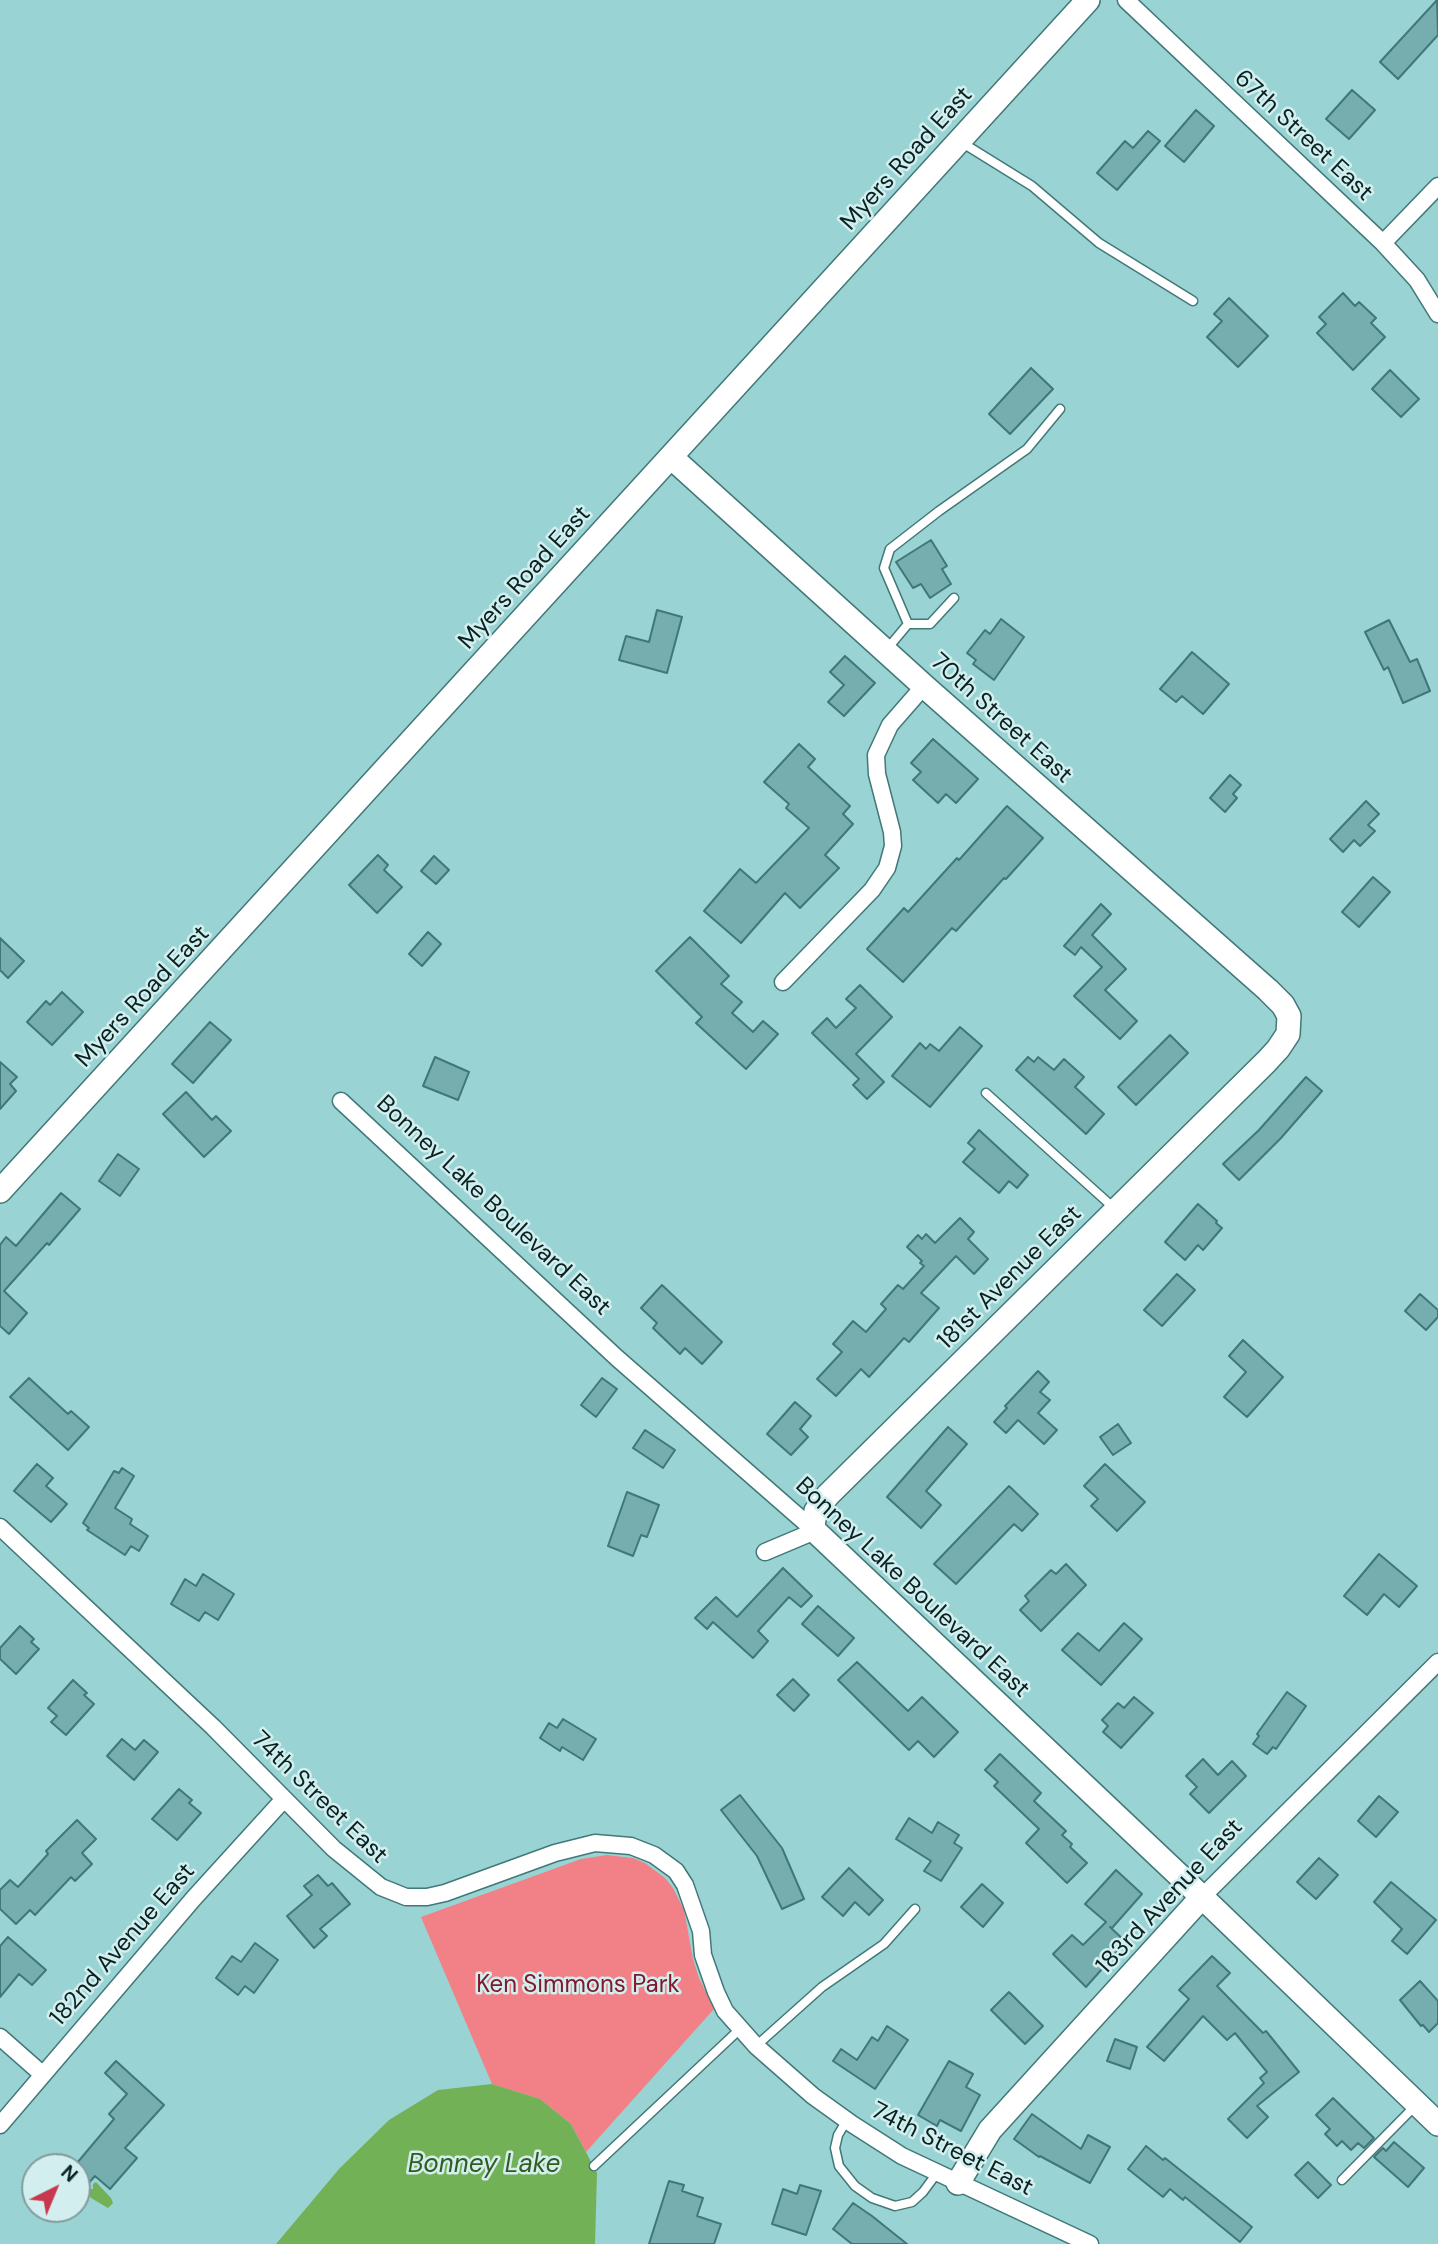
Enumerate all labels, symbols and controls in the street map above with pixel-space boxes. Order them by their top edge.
street label: 67th Street East [1228,64,1378,208]
street label: Myers Road East [835,81,979,237]
street label: Myers Road East [453,500,597,656]
street label: 70th Street East [924,648,1078,790]
street label: Myers Road East [70,920,216,1074]
street label: Bonney Lake Boulevard East [370,1090,616,1322]
street label: 181st Avenue East [932,1200,1088,1356]
street label: Bonney Lake Boulevard East [789,1472,1035,1704]
street label: 74th Street East [245,1726,393,1870]
street label: 183rd Avenue East [1091,1813,1249,1981]
street label: 182nd Avenue East [44,1858,202,2032]
park label: Ken Simmons Park [476,1972,680,2000]
street label: 74th Street East [866,2097,1038,2203]
water label: Bonney Lake [408,2149,560,2181]
north arrow [21,2153,91,2223]
text: N [56,2160,83,2188]

